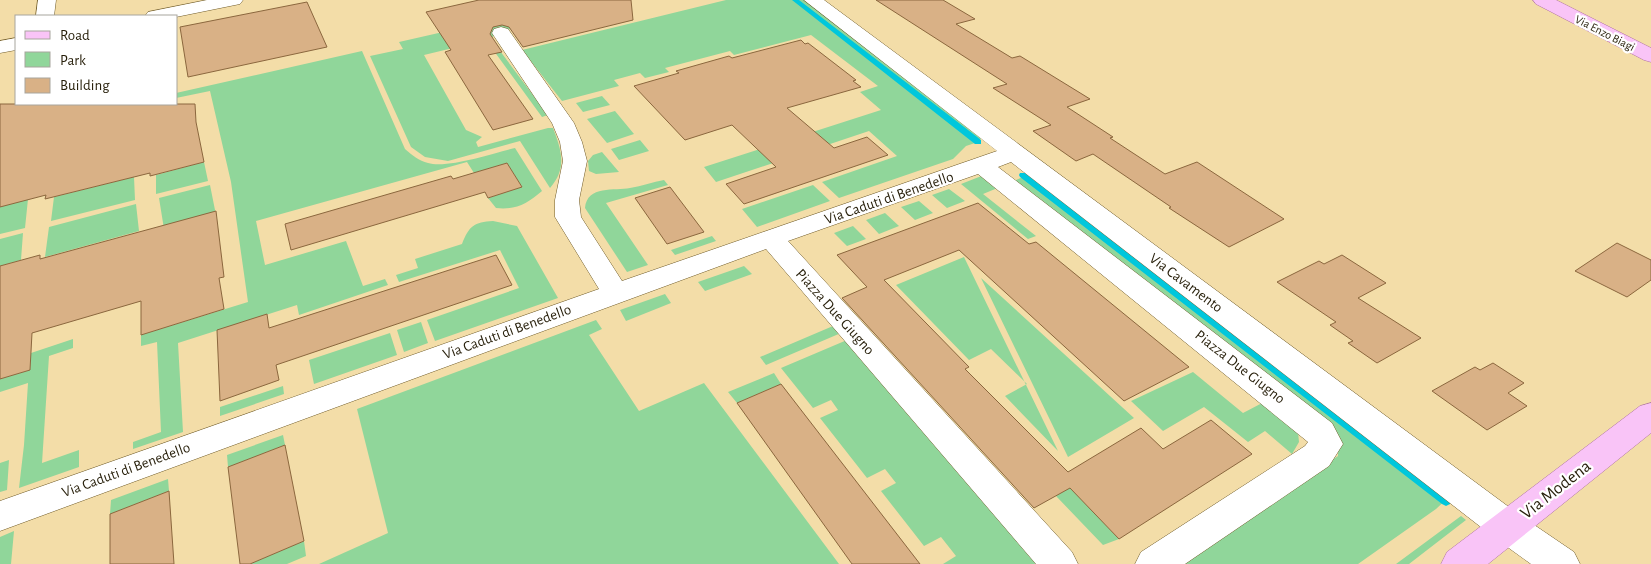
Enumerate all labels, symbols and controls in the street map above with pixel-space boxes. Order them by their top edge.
street label: Via Enzo Biagi [1573,13,1637,53]
legend [15,15,178,105]
text: Road [60,28,90,43]
text: Park [60,53,86,68]
text: Building [60,78,110,93]
street label: Via Caduti di Benedello [823,169,955,227]
street label: Via Cavamento [1147,251,1225,315]
street label: Piazza Due Giugno [793,266,877,358]
street label: Via Caduti di Benedello [441,302,573,362]
street label: Piazza Due Giugno [1192,327,1288,407]
street label: Via Caduti di Benedello [60,440,192,500]
street label: Via Modena [1517,457,1595,523]

